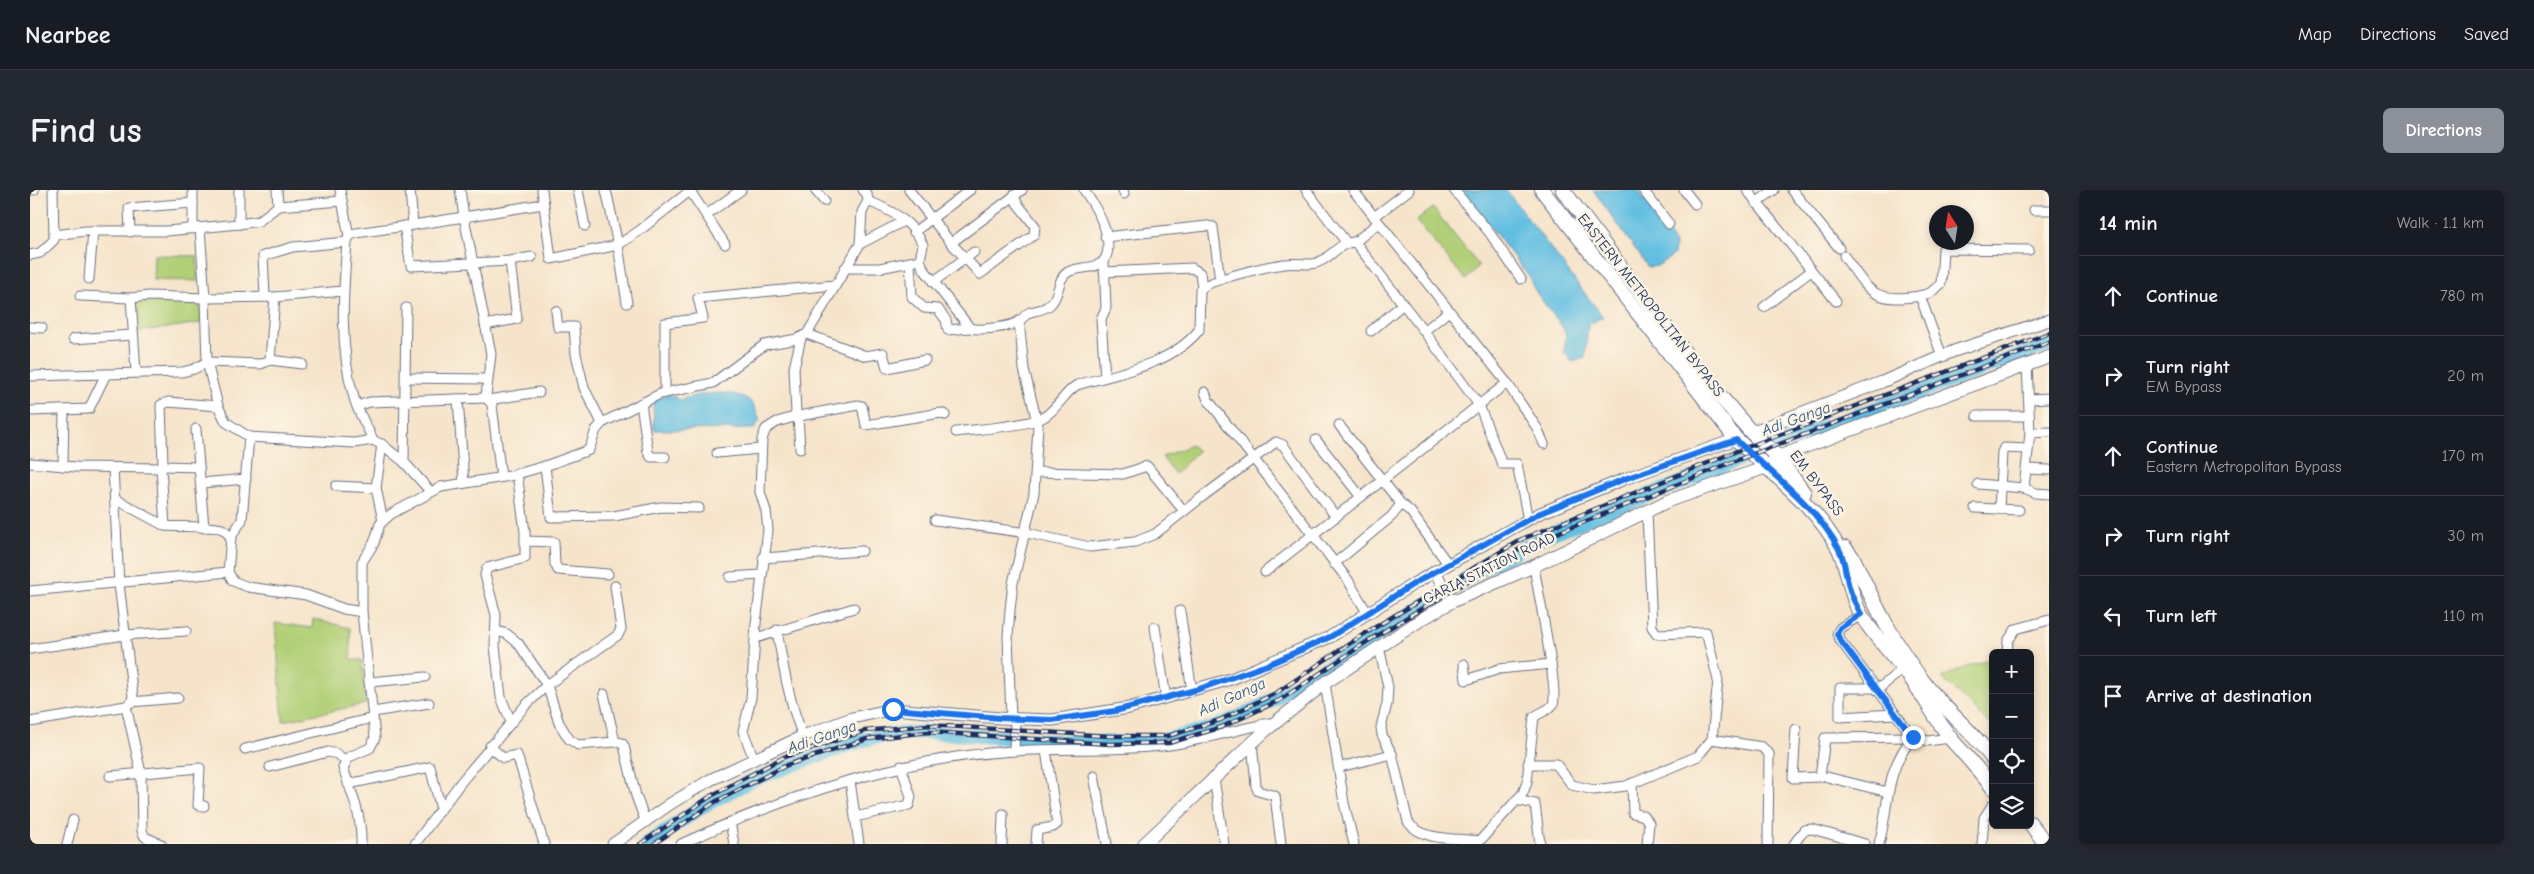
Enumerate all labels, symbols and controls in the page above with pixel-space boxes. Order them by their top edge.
text: Nearbee [25,21,110,49]
text: Map [2298,24,2332,45]
text: Directions [2360,24,2436,45]
text: Saved [2464,24,2509,45]
button: Directions [2383,108,2504,153]
text: Find us [30,110,142,151]
north arrow [1929,205,1974,250]
street label: EASTERN METROPOLITAN BYPASS [1574,210,1728,400]
text: 14 min [2099,211,2158,235]
text: Walk · 1.1 km [2397,214,2484,232]
icon: ahead [2099,282,2127,310]
text: Continue [2146,285,2218,307]
text: 780 m [2440,287,2484,305]
text: Turn right [2146,356,2230,378]
icon: right [2099,362,2127,390]
text: 20 m [2447,367,2484,385]
text: EM Bypass [2146,378,2222,396]
water label: Adi Ganga [1758,398,1833,440]
text: Continue [2146,436,2218,458]
icon: ahead [2099,442,2127,470]
street label: EM BYPASS [1786,446,1848,520]
text: 170 m [2442,447,2484,465]
text: Eastern Metropolitan Bypass [2146,458,2342,476]
icon: right [2099,522,2127,550]
text: Turn right [2146,525,2230,547]
text: 30 m [2448,527,2484,545]
street label: GARIA STATION ROAD [1420,528,1558,608]
icon: left [2099,602,2127,630]
text: Turn left [2146,605,2217,627]
text: 110 m [2443,607,2484,625]
map controls [1989,649,2034,829]
button: + [1989,649,2034,694]
water label: Adi Ganga [1195,674,1269,720]
icon: arrive [2099,682,2127,710]
text: Arrive at destination [2146,685,2312,707]
button: − [1989,694,2034,739]
route start [882,698,905,721]
water label: Adi Ganga [784,717,859,758]
route end [1902,726,1925,749]
button: locate [1989,739,2034,784]
button: layers [1989,784,2034,829]

